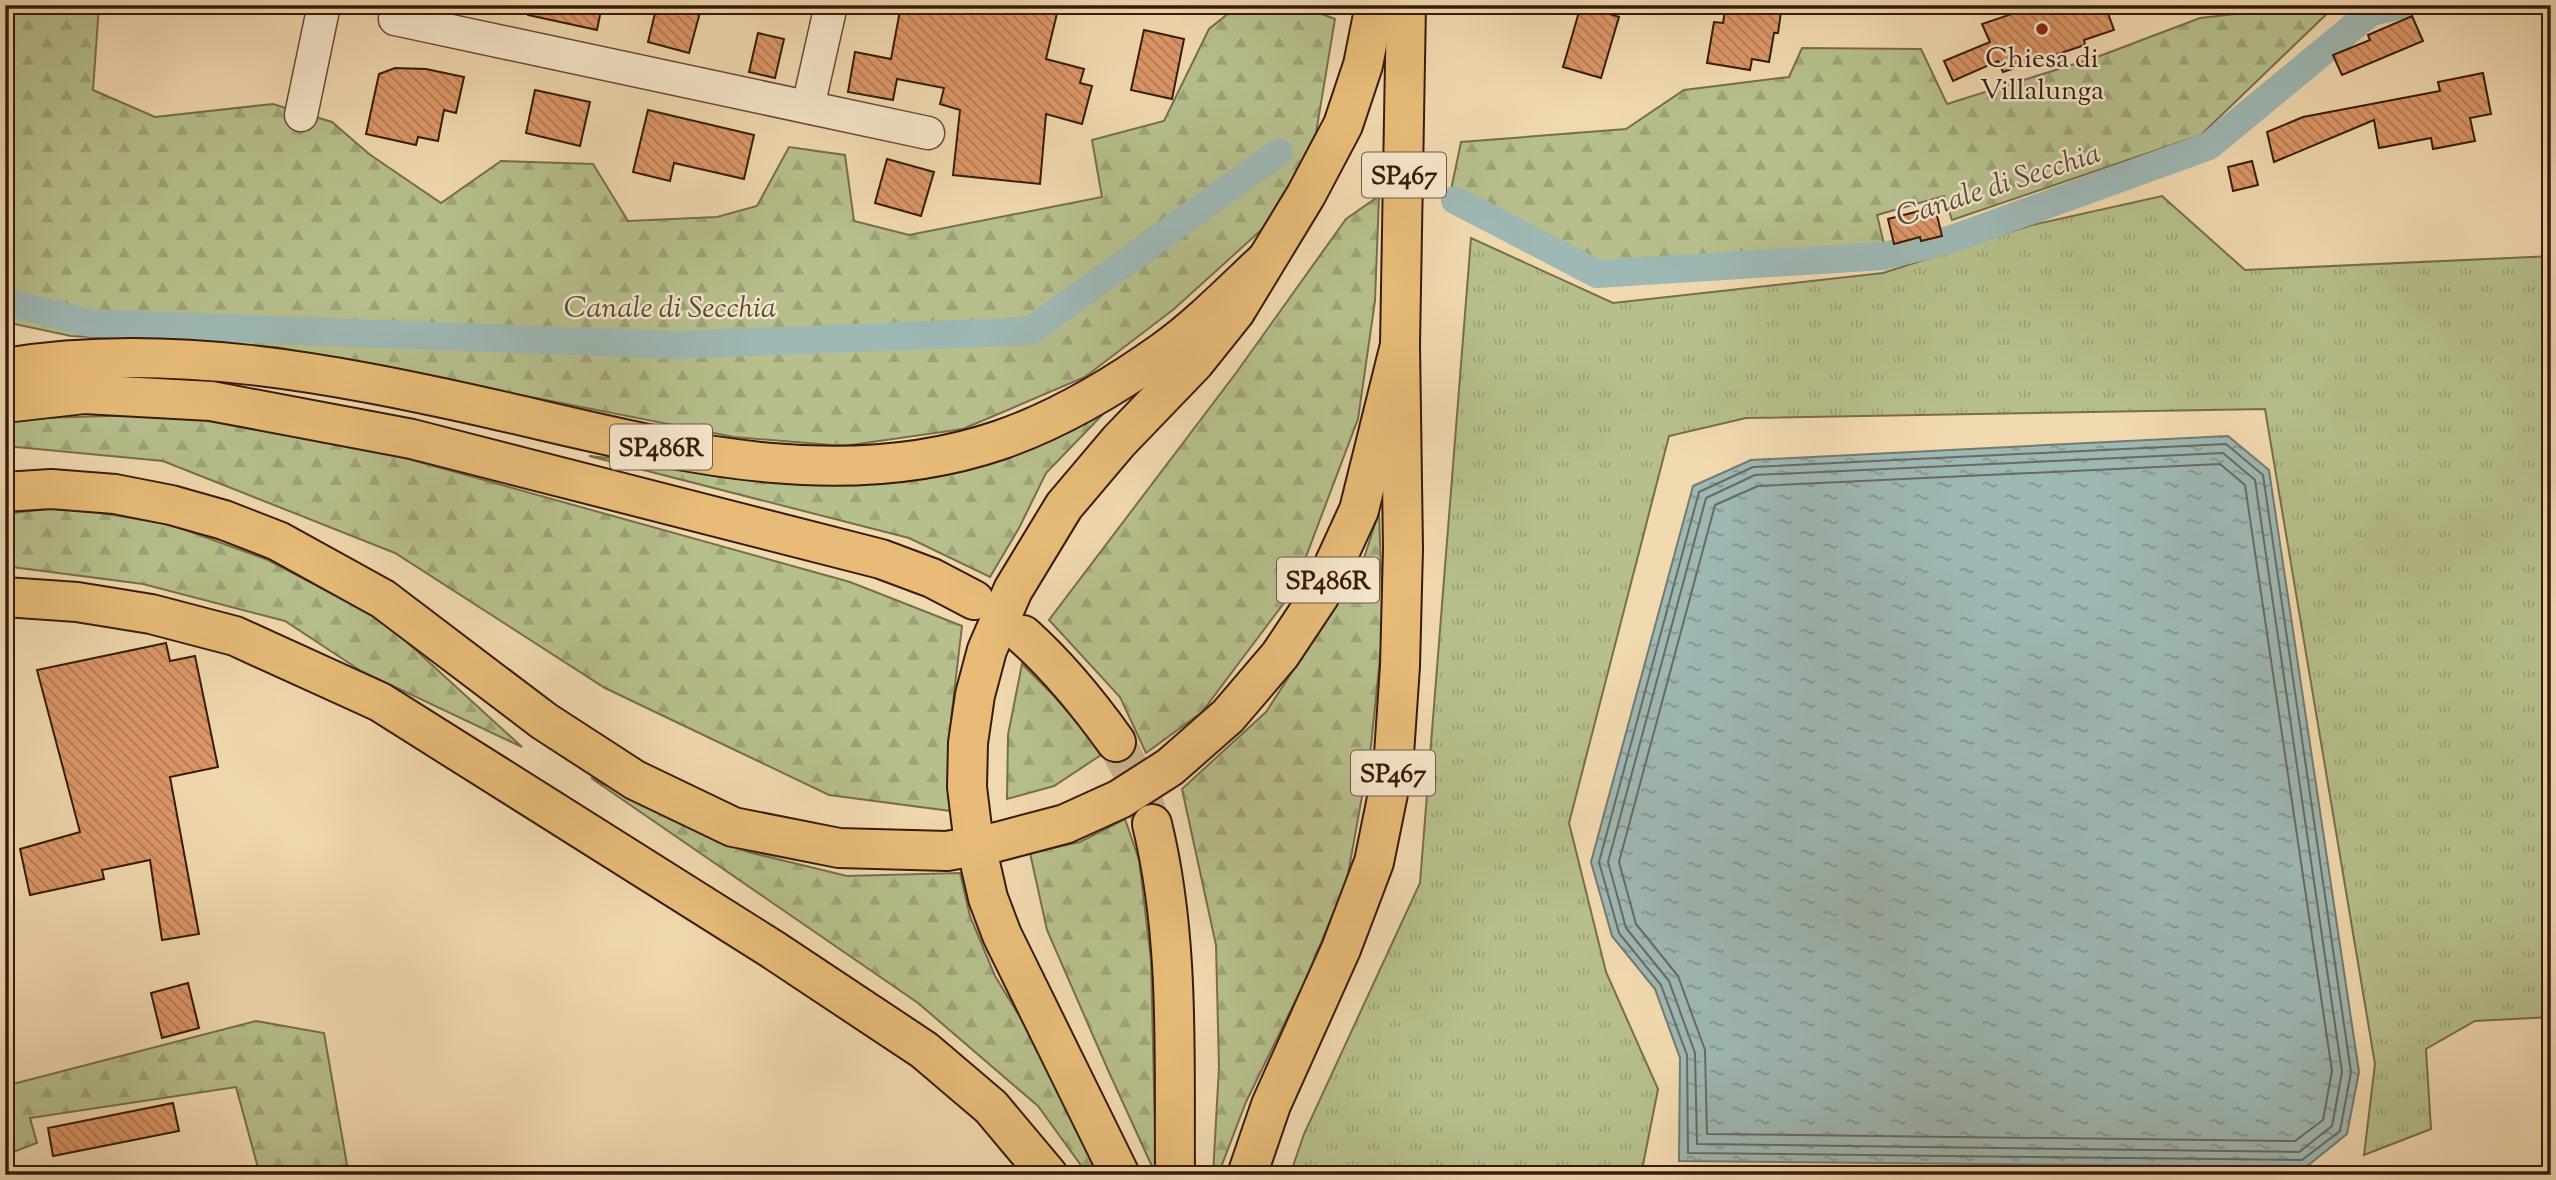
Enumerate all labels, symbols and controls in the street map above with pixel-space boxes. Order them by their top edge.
marker: Chiesa di Villalunga [2034,21,2050,37]
place label: Chiesa di Villalunga [1980,40,2104,112]
water label: Canale di Secchia [1891,133,2106,240]
road number: SP467 [1362,152,1446,198]
water label: Canale di Secchia [564,288,776,331]
road number: SP486R [610,424,712,470]
road number: SP486R [1277,558,1379,602]
road number: SP467 [1351,750,1435,796]

